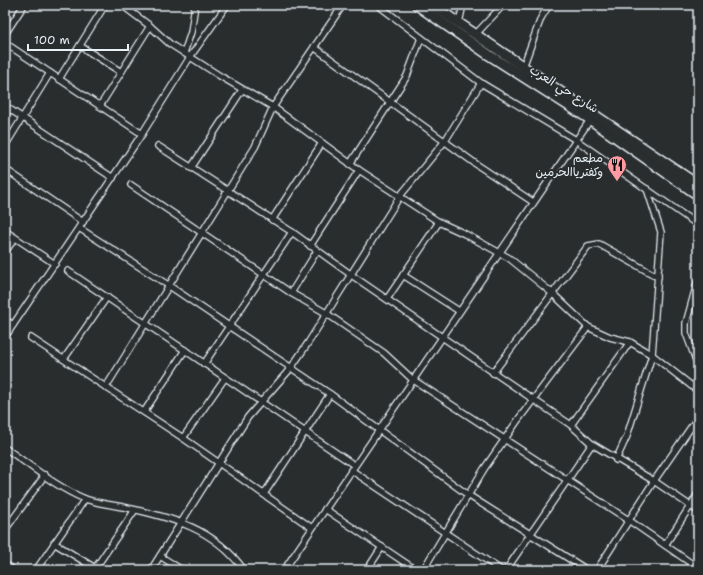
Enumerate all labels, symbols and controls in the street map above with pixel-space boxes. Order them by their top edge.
scale bar [28,26,128,52]
text: 100 m [34,32,70,48]
street label: شارع حي العرب [525,61,601,119]
place label: مطعم وكفترياالحرمين [536,150,603,180]
restaurant icon: مطعم وكفترياالحرمين [606,154,628,182]

